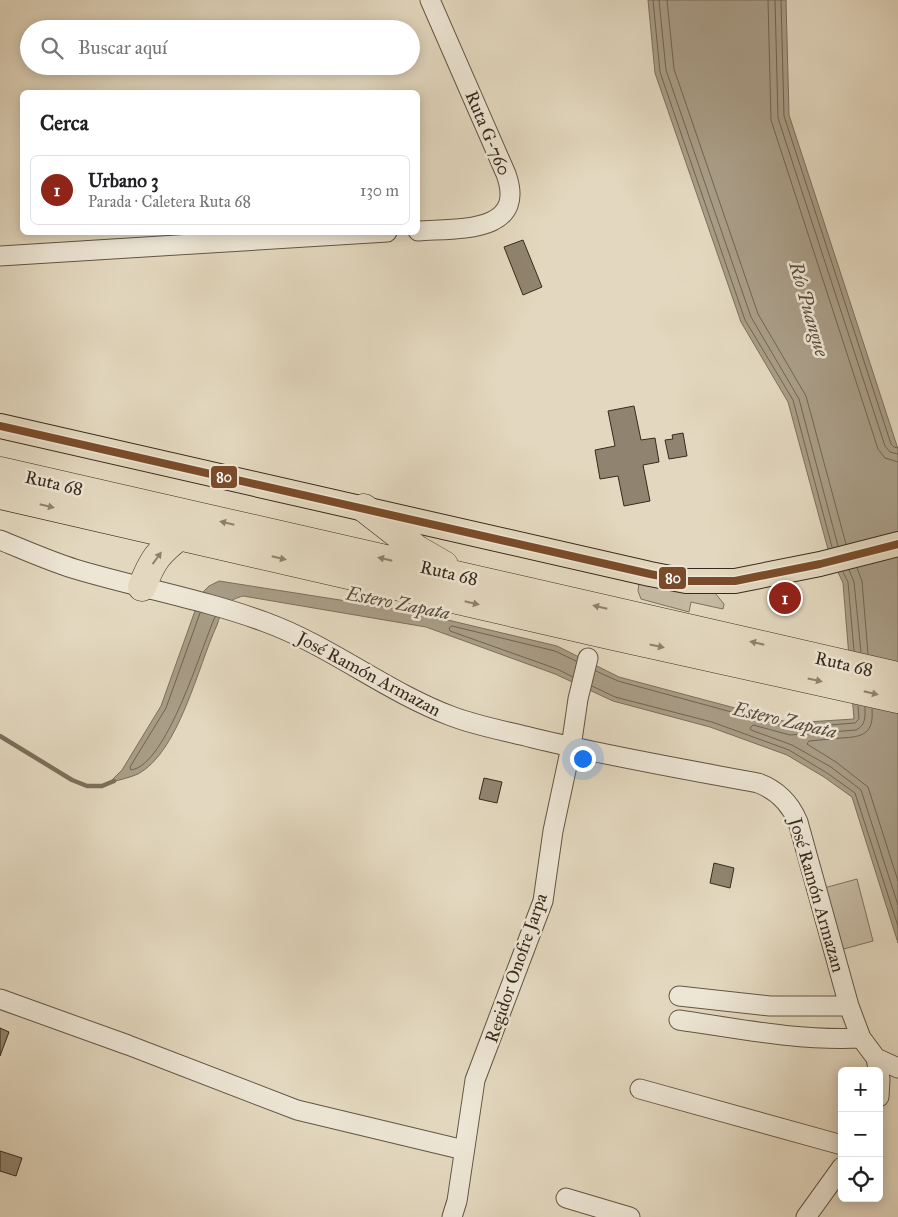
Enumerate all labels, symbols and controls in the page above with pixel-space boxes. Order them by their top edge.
search box [20,20,420,75]
icon: search [38,34,66,62]
text: Buscar aquí [78,36,167,59]
street label: Ruta G-760 [460,87,516,179]
text: Cerca [40,110,89,136]
text: Urbano 3 [88,169,159,192]
text: 1 [54,181,60,200]
text: 130 m [360,181,399,200]
text: Parada · Caletera Ruta 68 [88,192,251,211]
water label: Río Puangue [784,258,834,360]
line badge: 80 [210,465,238,489]
street label: Ruta 68 [23,466,85,500]
text: 80 [216,469,232,486]
one-way arrow [40,502,55,510]
one-way arrow [219,519,234,527]
one-way arrow [152,551,162,565]
one-way arrow [272,554,287,562]
one-way arrow [378,555,393,563]
street label: Ruta 68 [418,556,480,590]
line badge: 80 [658,566,687,590]
text: 80 [665,570,681,587]
pin: 1 [769,579,801,617]
water label: Estero Zapata [343,581,452,625]
one-way arrow [464,599,479,607]
one-way arrow [592,603,608,611]
street label: José Ramón Armazan [291,626,445,722]
one-way arrow [749,639,765,647]
one-way arrow [649,642,664,650]
street label: Ruta 68 [813,647,875,681]
one-way arrow [808,676,823,684]
one-way arrow [863,689,879,697]
water label: Estero Zapata [730,697,839,744]
your location [570,746,596,772]
street label: José Ramón Armazan [783,813,850,975]
street label: Regidor Onofre Jarpa [480,890,553,1046]
map controls [838,1067,883,1202]
button: + [838,1067,883,1112]
button: − [838,1112,883,1157]
button: locate [838,1157,883,1202]

